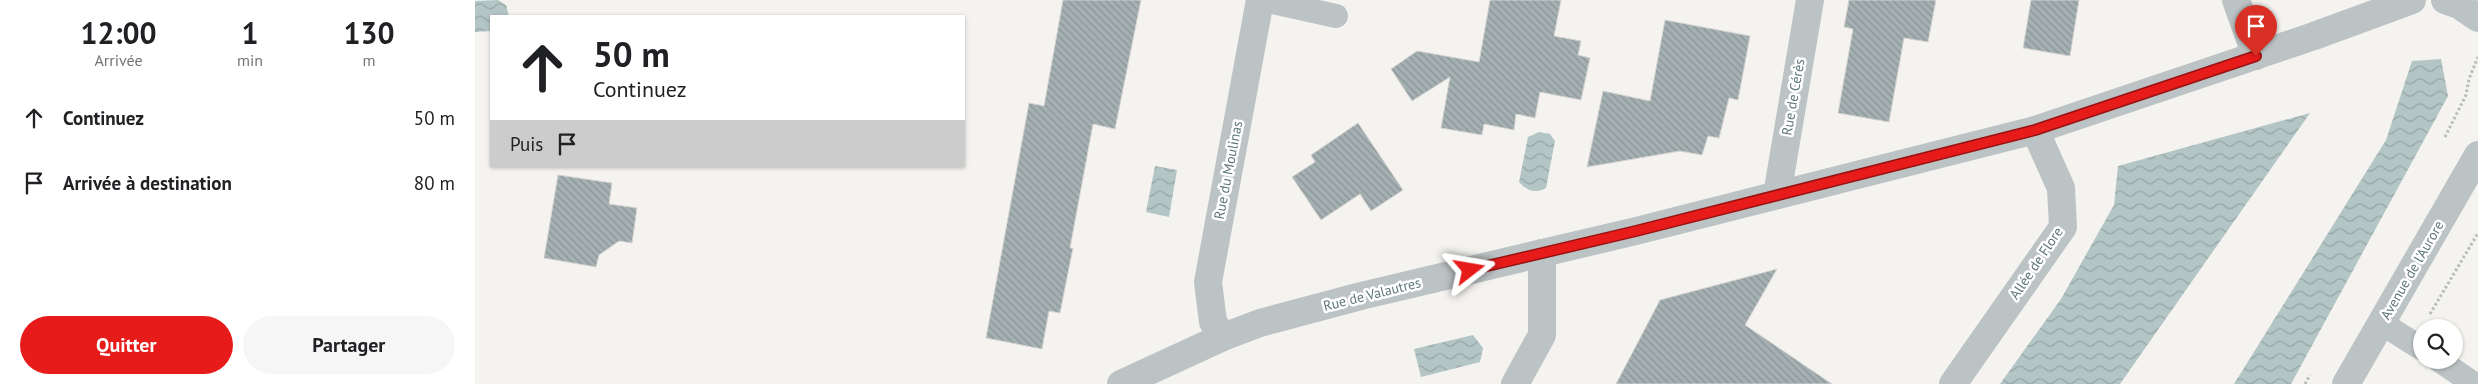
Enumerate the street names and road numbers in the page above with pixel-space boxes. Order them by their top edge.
street label: Rue de Cérès [1777,57,1809,137]
street label: Rue du Moulinas [1210,119,1246,221]
street label: Avenue de l'Aurore [2376,217,2448,323]
street label: Allée de Flore [2005,223,2067,303]
street label: Rue de Valautres [1321,273,1423,315]

